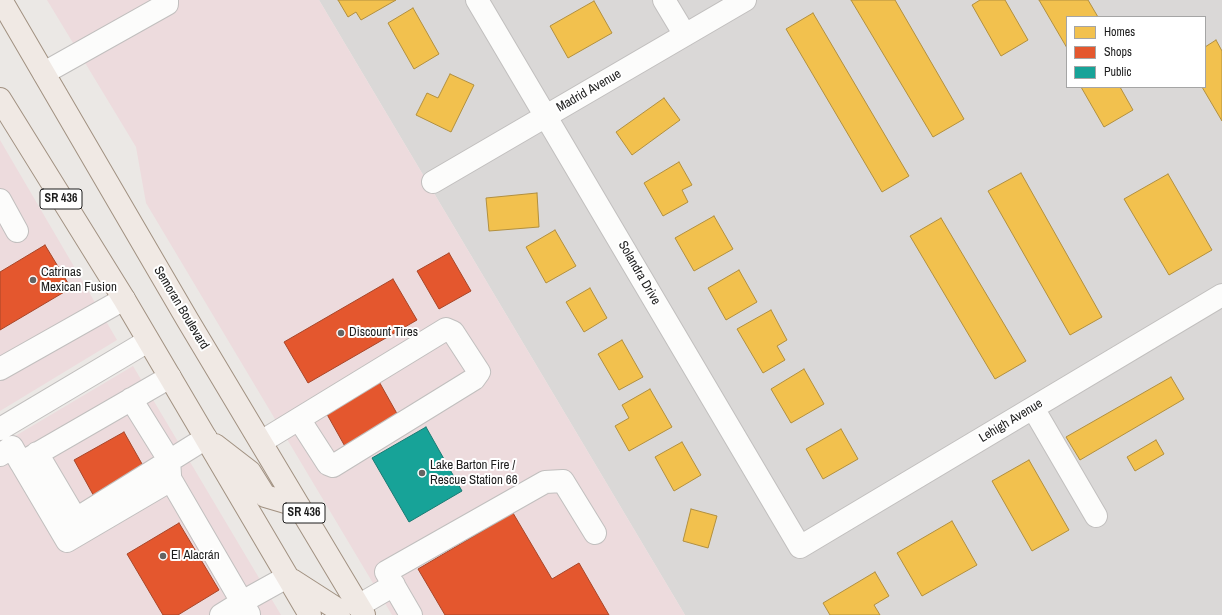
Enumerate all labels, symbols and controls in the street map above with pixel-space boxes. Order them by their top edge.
legend [1066,16,1206,88]
text: Homes [1104,24,1135,40]
text: Shops [1104,44,1132,60]
text: Public [1104,64,1131,80]
street label: Madrid Avenue [554,66,624,116]
road number: SR 436 [40,189,82,209]
street label: Solandra Drive [614,238,664,308]
street label: Semoran Boulevard [150,264,212,352]
place label: Catrinas Mexican Fusion [41,265,117,296]
marker: Catrinas Mexican Fusion [28,275,38,285]
place label: Discount Tires [349,325,418,341]
marker: Discount Tires [336,328,346,338]
street label: Lehigh Avenue [976,396,1046,446]
place label: Lake Barton Fire / Rescue Station 66 [430,458,518,489]
marker: Lake Barton Fire / Rescue Station 66 [417,468,427,478]
road number: SR 436 [283,503,325,523]
place label: El Alacrán [171,548,220,564]
marker: El Alacrán [158,551,168,561]

